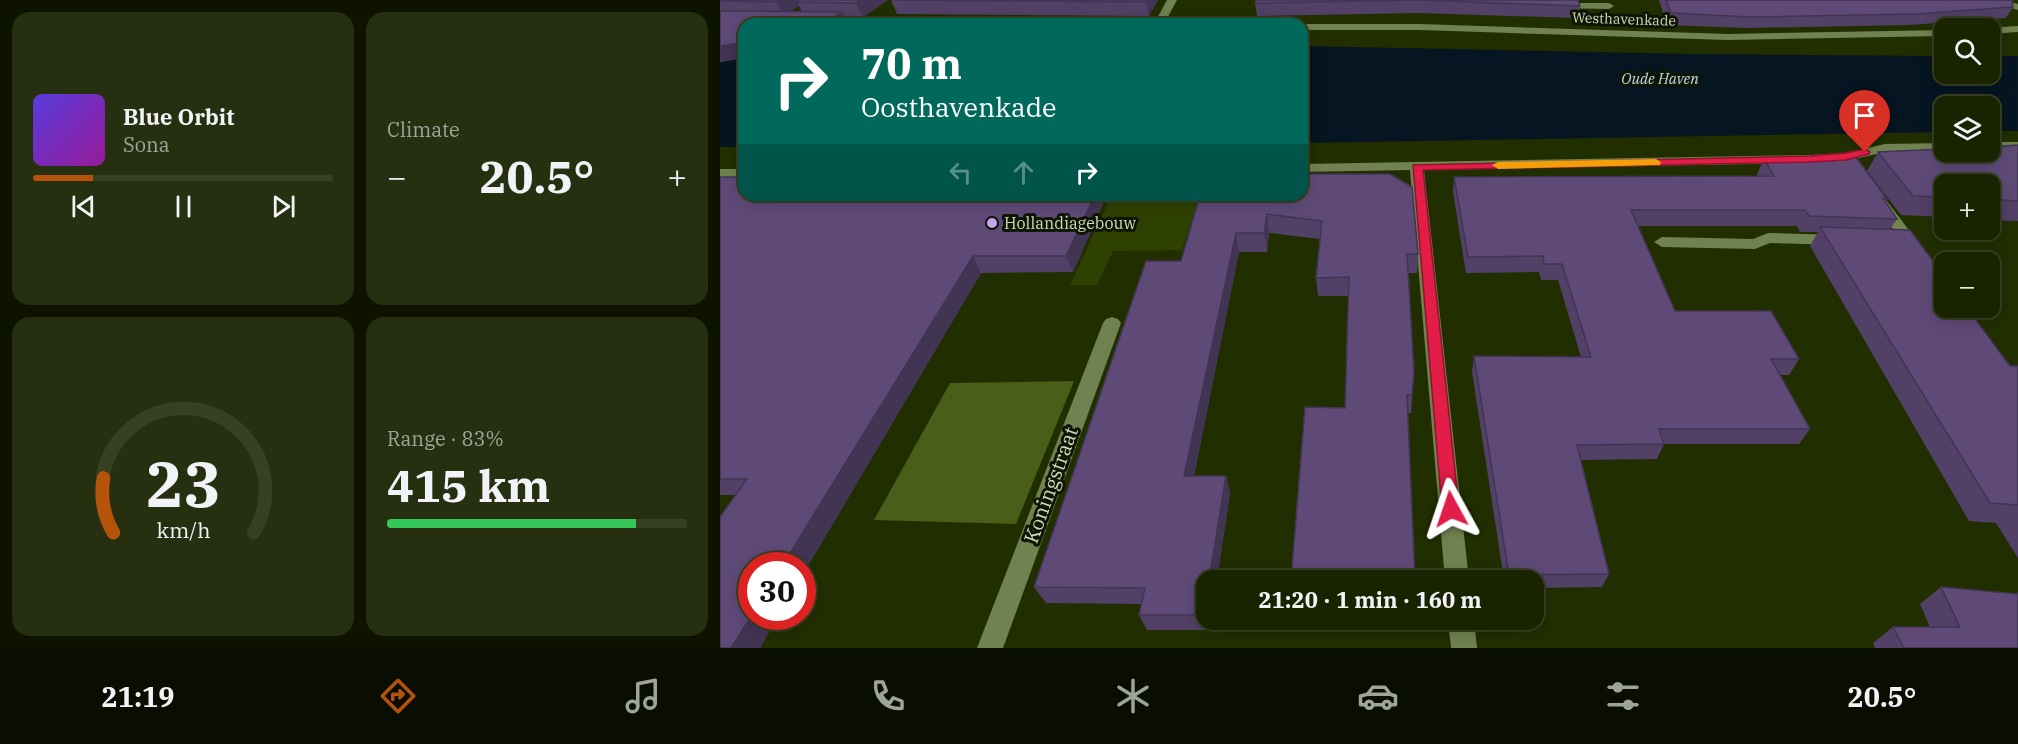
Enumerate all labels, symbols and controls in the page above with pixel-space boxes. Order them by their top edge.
street label: Westhavenkade [1572,8,1676,30]
map controls [1934,18,2000,318]
button: search [1934,18,2000,84]
text: 70 m [861,36,962,91]
icon: right [762,42,840,120]
water label: Oude Haven [1621,69,1699,88]
text: Oosthavenkade [861,89,1057,124]
pin [1839,90,1890,152]
button: layers [1934,96,2000,162]
icon: arrive [1848,99,1881,132]
text: Blue Orbit [123,102,234,131]
text: Climate [387,116,460,143]
text: Sona [123,131,170,158]
text: 20.5° [480,147,594,205]
text: − [387,155,407,198]
text: + [667,155,687,198]
icon: left [944,156,977,189]
icon: ahead [1007,156,1040,189]
icon: right [1070,156,1103,189]
button: + [1934,174,2000,240]
icon: previous [67,190,100,223]
icon: pause [167,190,200,223]
icon: next [267,190,300,223]
place label: Hollandiagebouw [1004,213,1136,233]
marker: Hollandiagebouw [985,216,999,230]
button: − [1934,252,2000,318]
street label: Koningstraat [1017,423,1084,547]
text: Range · 83% [387,425,504,452]
text: 23 [146,443,220,524]
text: 415 km [387,456,550,514]
position arrow [1419,477,1483,541]
text: km/h [156,517,210,545]
speed limit sign: 30 [738,552,816,630]
text: 21:20 · 1 min · 160 m [1258,585,1482,614]
icon: directions [377,675,419,717]
icon: music [622,675,664,717]
icon: phone [867,675,909,717]
icon: climate [1112,675,1154,717]
icon: car [1357,675,1399,717]
icon: filters [1602,675,1644,717]
text: 21:19 [102,679,174,714]
text: 20.5° [1847,679,1916,714]

